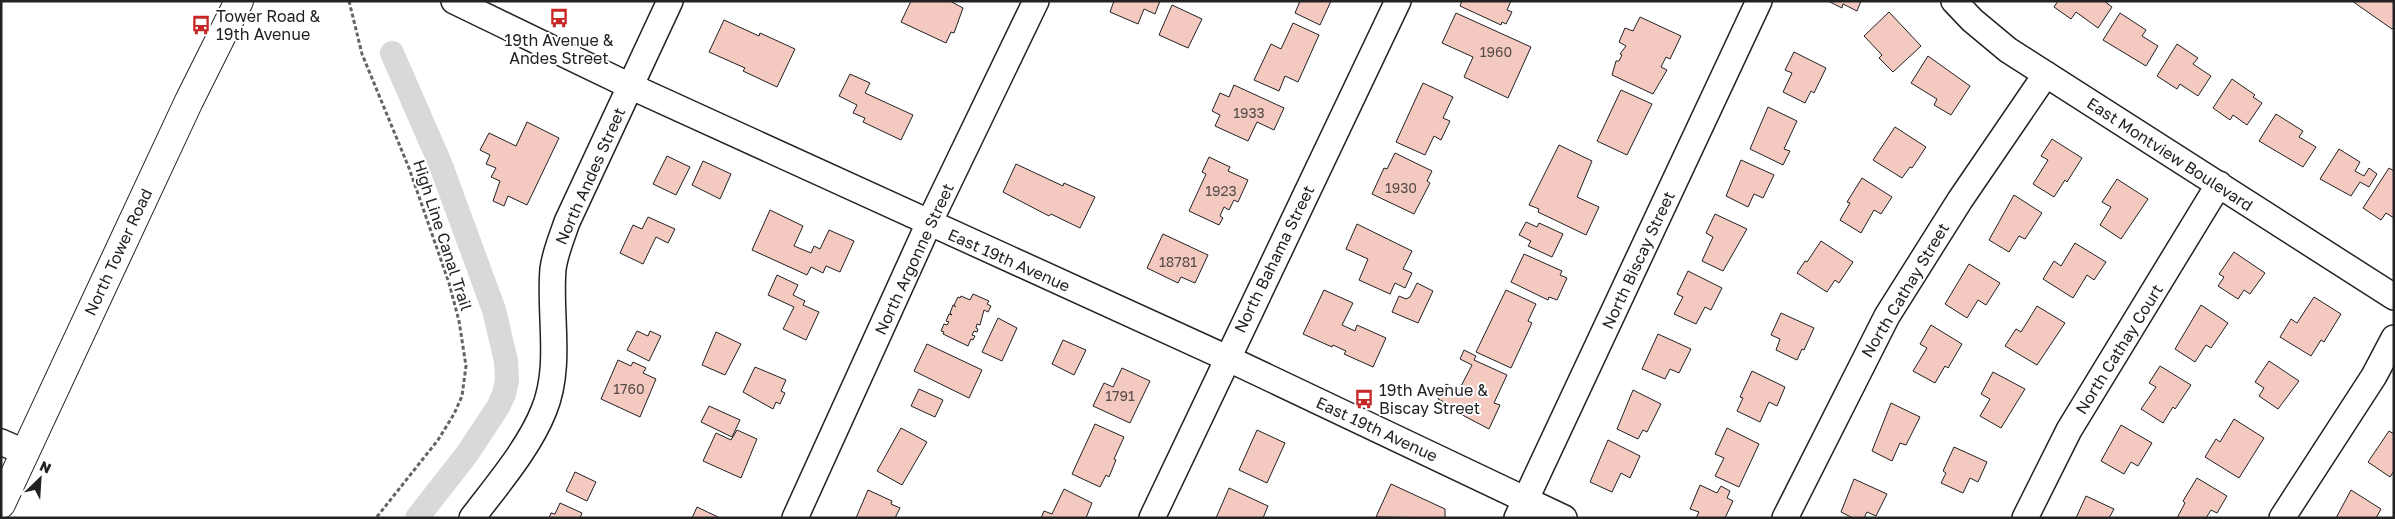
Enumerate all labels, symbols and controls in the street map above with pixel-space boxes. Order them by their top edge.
place label: Tower Road & 19th Avenue [216,6,320,44]
bus stop icon: 19th Avenue & Andes Street [548,7,570,29]
bus stop icon: Tower Road & 19th Avenue [190,14,212,36]
place label: 19th Avenue & Andes Street [505,30,614,68]
house number: 1960 [1480,43,1512,60]
street label: East Montview Boulevard [2083,93,2257,215]
street label: North Andes Street [551,104,629,248]
house number: 1933 [1233,104,1265,121]
street label: High Line Canal Trail [409,157,477,313]
house number: 1930 [1385,179,1417,196]
street label: North Argonne Street [870,180,958,338]
house number: 1923 [1205,182,1237,199]
street label: North Bahama Street [1230,182,1318,336]
street label: North Tower Road [80,185,156,319]
street label: North Biscay Street [1597,188,1679,332]
street label: North Cathay Street [1857,219,1953,361]
street label: East 19th Avenue [945,224,1073,296]
house number: 18781 [1159,253,1197,270]
street label: North Cathay Court [2071,280,2167,418]
house number: 1760 [613,380,645,397]
place label: 19th Avenue & Biscay Street [1379,380,1488,418]
house number: 1791 [1105,387,1135,404]
bus stop icon: 19th Avenue & Biscay Street [1353,388,1375,410]
street label: East 19th Avenue [1313,392,1441,466]
north arrow [15,454,65,504]
text: N [37,457,54,477]

